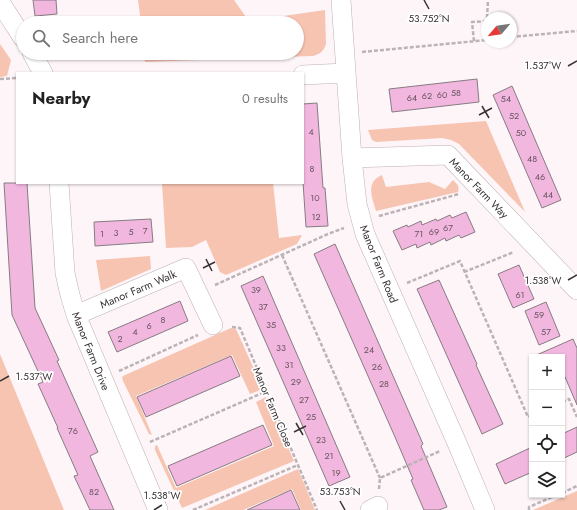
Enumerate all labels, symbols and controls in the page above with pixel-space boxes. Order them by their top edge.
text: 53.752°N [408,11,450,26]
north arrow [481,12,517,48]
search box [16,16,304,60]
icon: search [30,27,52,49]
text: Search here [62,27,138,49]
text: 1.537°W [525,58,561,73]
text: Nearby [32,86,90,110]
house number: 58 [451,86,461,99]
house number: 60 [437,88,448,101]
text: 0 results [242,89,288,108]
house number: 62 [422,89,432,102]
house number: 64 [407,91,417,104]
house number: 54 [501,92,511,105]
house number: 52 [509,109,519,122]
house number: 4 [308,125,314,138]
house number: 50 [516,126,527,139]
house number: 48 [527,152,537,165]
street label: Manor Farm Way [446,154,512,222]
house number: 8 [310,162,315,175]
house number: 46 [535,170,545,183]
house number: 44 [543,188,553,201]
house number: 10 [310,191,320,204]
house number: 12 [311,210,321,223]
house number: 67 [443,221,453,234]
street label: Manor Farm Road [356,223,402,305]
house number: 7 [143,224,148,237]
house number: 5 [128,225,134,238]
house number: 69 [429,225,439,238]
house number: 3 [114,226,119,239]
house number: 1 [100,227,104,240]
house number: 71 [415,227,423,240]
street label: Manor Farm Walk [97,266,179,312]
text: 1.538°W [525,273,561,288]
house number: 39 [251,283,261,296]
house number: 61 [515,288,525,301]
house number: 37 [258,300,268,313]
house number: 59 [534,308,544,321]
street label: Manor Farm Drive [68,309,114,393]
house number: 8 [161,313,166,326]
house number: 35 [266,318,276,331]
house number: 6 [146,319,152,332]
house number: 4 [132,325,138,338]
house number: 57 [541,325,551,338]
house number: 2 [117,332,123,345]
house number: 33 [276,341,286,354]
house number: 24 [364,343,374,356]
map controls [529,354,565,498]
button: + [529,354,565,390]
house number: 31 [285,358,293,371]
house number: 26 [372,360,382,373]
street label: Manor Farm Close [249,365,297,450]
text: 1.537°W [16,369,52,384]
house number: 29 [291,375,301,388]
house number: 28 [379,377,389,390]
button: − [529,390,565,426]
house number: 27 [299,393,309,406]
house number: 25 [306,410,316,423]
house number: 76 [68,424,78,437]
button: locate [529,426,565,462]
house number: 23 [316,433,326,446]
house number: 21 [324,449,334,462]
button: layers [529,462,565,498]
house number: 19 [331,466,341,479]
text: 53.753°N [320,484,360,499]
house number: 82 [89,485,99,498]
text: 1.538°W [144,488,180,503]

